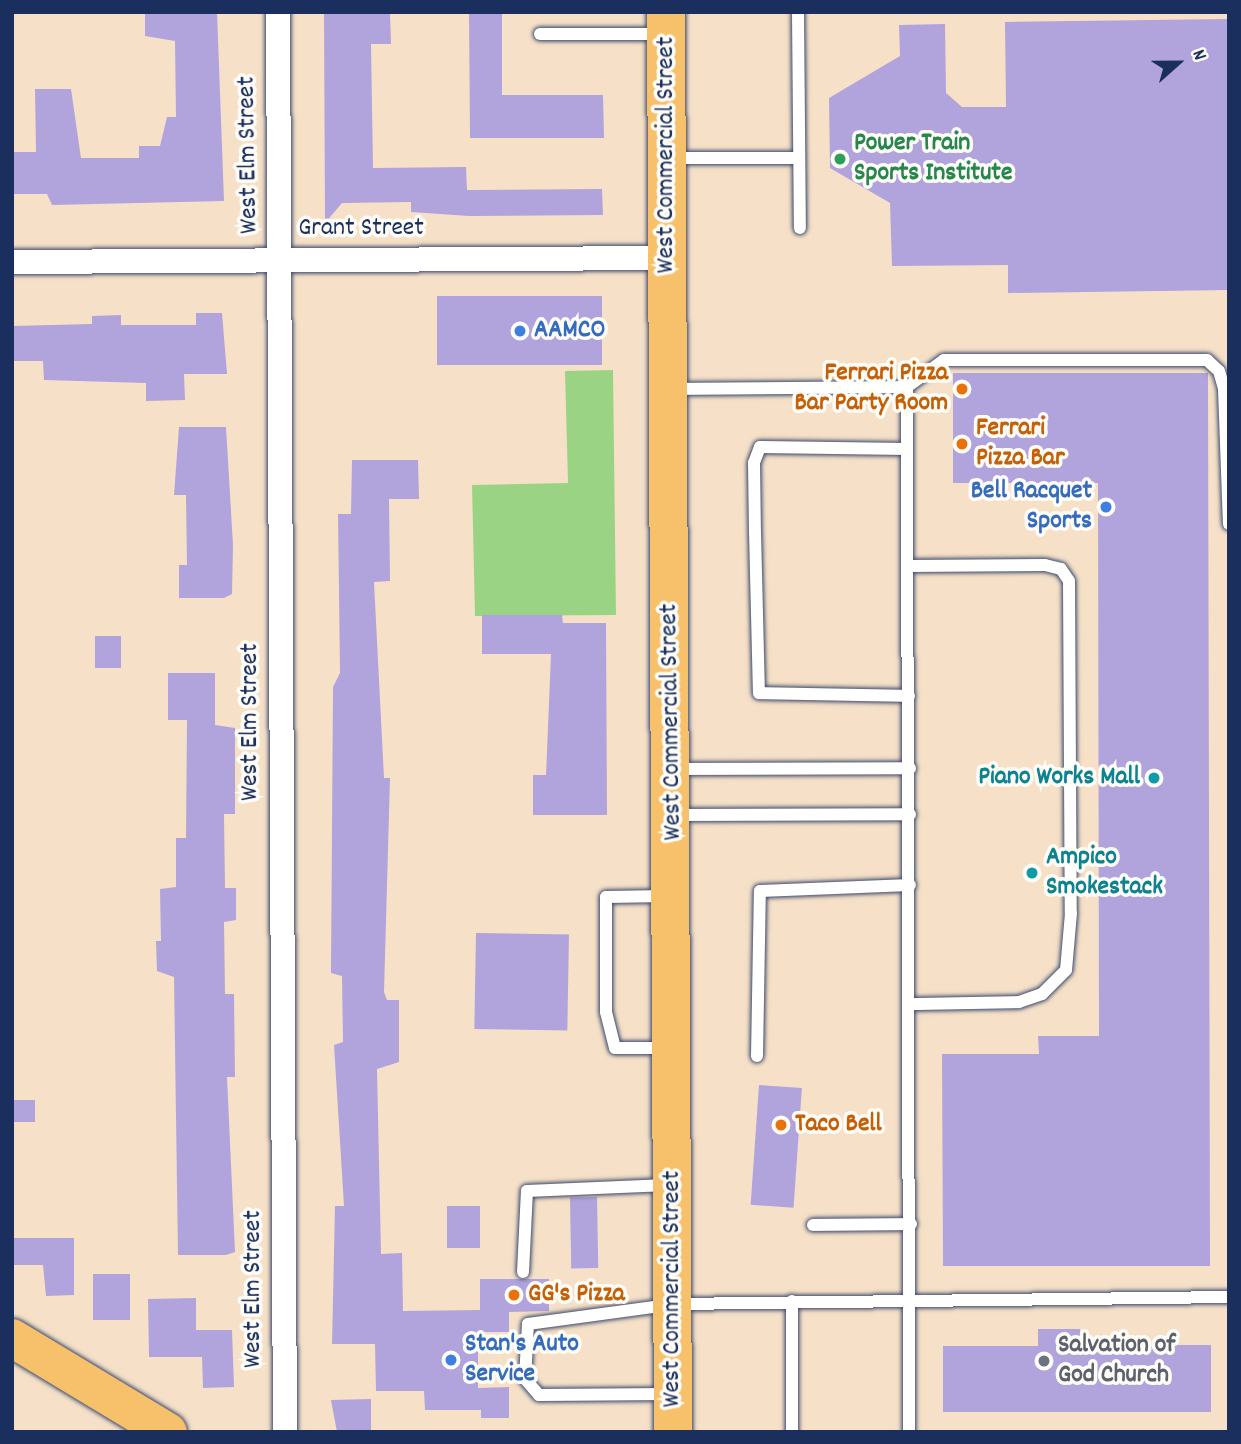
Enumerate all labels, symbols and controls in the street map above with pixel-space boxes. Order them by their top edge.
north arrow [1143,28,1213,98]
street label: West Commercial Street [651,37,683,273]
text: N [1184,46,1212,65]
street label: West Elm Street [232,76,266,234]
place label: Power Train Sports Institute [854,128,1012,190]
marker: Power Train Sports Institute [832,151,848,167]
street label: Grant Street [298,213,424,245]
place label: AAMCO [534,315,605,347]
marker: AAMCO [512,323,528,339]
place label: Ferrari Pizza Bar Party Room [794,358,948,420]
marker: Ferrari Pizza Bar Party Room [954,381,970,397]
place label: Ferrari Pizza Bar [976,413,1065,474]
marker: Ferrari Pizza Bar [954,436,970,452]
place label: Bell Racquet Sports [971,476,1092,538]
marker: Bell Racquet Sports [1098,499,1114,515]
street label: West Commercial Street [654,603,690,841]
street label: West Elm Street [235,643,267,801]
place label: Piano Works Mall [978,762,1140,794]
marker: Piano Works Mall [1146,770,1162,786]
place label: Ampico Smokestack [1046,842,1163,903]
marker: Ampico Smokestack [1024,865,1040,881]
place label: Taco Bell [795,1109,882,1141]
marker: Taco Bell [773,1117,789,1133]
street label: West Commercial Street [657,1171,689,1407]
street label: West Elm Street [238,1210,270,1368]
place label: GG's Pizza [528,1279,625,1311]
marker: GG's Pizza [506,1287,522,1303]
place label: Stan's Auto Service [465,1329,579,1390]
place label: Salvation of God Church [1058,1330,1175,1392]
marker: Stan's Auto Service [443,1352,459,1368]
marker: Salvation of God Church [1036,1353,1052,1369]

